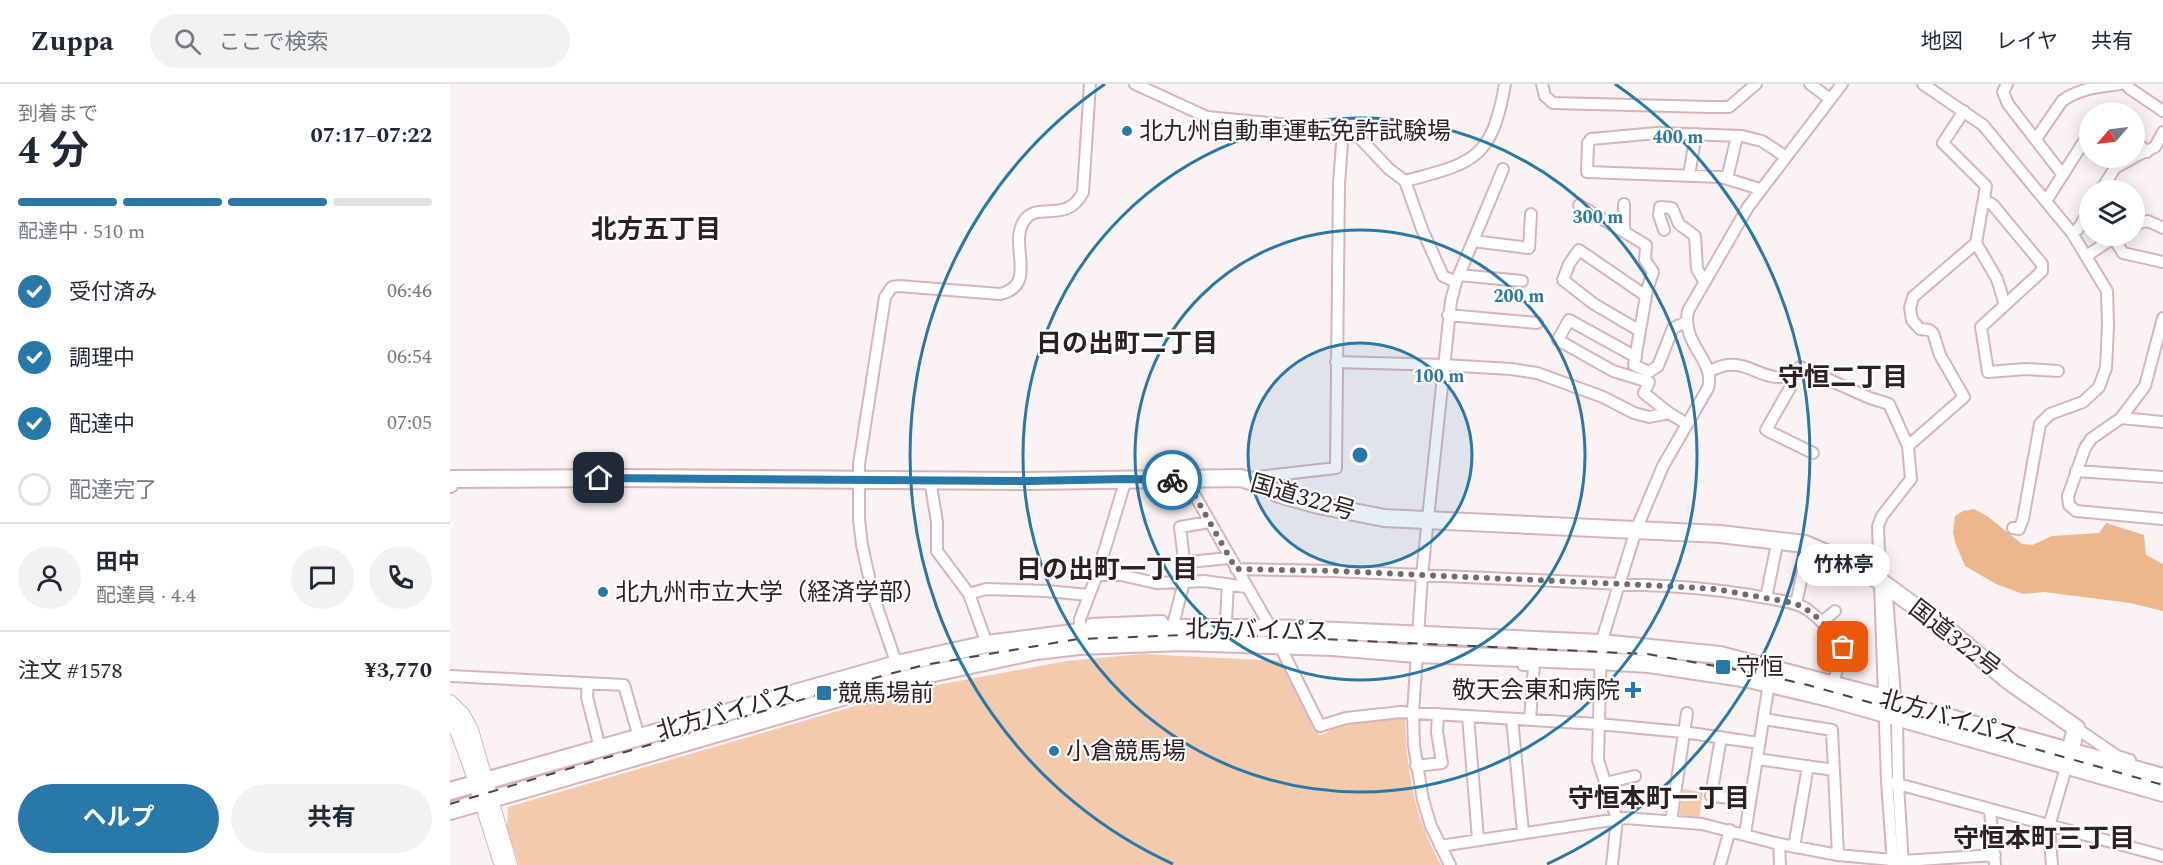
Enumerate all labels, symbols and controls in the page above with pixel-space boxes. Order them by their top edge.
search box [150,14,570,68]
text: Zuppa [30,20,114,63]
icon: search [171,25,204,58]
text: ここで検索 [219,26,329,59]
text: 地図 [1921,26,1963,58]
text: レイヤ [1996,26,2058,58]
text: 共有 [2091,26,2133,58]
text: 到着まで [18,99,98,129]
north arrow [2079,102,2145,168]
map controls [2079,102,2145,246]
place label: 北九州自動車運転免許試験場 [1139,114,1451,150]
text: 07:17–07:22 [310,119,432,152]
text: 4 分 [18,122,89,181]
marker: 北九州自動車運転免許試験場 [1120,124,1134,138]
text: 400 m [1652,124,1704,151]
button: layers [2079,180,2145,246]
text: 300 m [1572,204,1624,231]
district label: 北方五丁目 [591,210,721,250]
text: 配達中 · 510 m [18,217,145,247]
icon: check [18,275,51,308]
text: 受付済み [69,276,157,309]
text: 06:46 [387,276,432,306]
text: 200 m [1493,283,1545,310]
district label: 日の出町二丁目 [1036,324,1218,364]
icon: check [18,341,51,374]
text: 調理中 [69,342,135,375]
text: 06:54 [387,342,432,372]
district label: 守恒二丁目 [1778,358,1908,398]
text: 100 m [1413,363,1465,390]
icon: check [18,407,51,440]
text: 配達中 [69,408,135,441]
text: 07:05 [387,408,432,438]
centre of rings [1350,445,1370,465]
courier [1142,450,1202,510]
pin [573,452,624,503]
icon: home [582,461,615,494]
icon: bike [1156,464,1189,497]
street label: 国道322号 [1246,466,1360,530]
text: 配達完了 [69,474,157,507]
callout: 竹林亭 [1796,545,1890,587]
button: person [18,546,81,609]
text: 田中 [96,546,140,579]
button: chat [291,546,354,609]
button: phone [369,546,432,609]
district label: 日の出町一丁目 [1016,550,1198,590]
text: 竹林亭 [1814,550,1874,580]
place label: 北九州市立大学（経済学部） [615,575,927,611]
text: 配達員 · 4.4 [96,581,196,611]
marker: 北九州市立大学（経済学部） [596,585,610,599]
street label: 国道322号 [1901,591,2008,686]
street label: 北方バイパス [1185,612,1329,650]
pin [1817,621,1868,672]
icon: bag [1826,630,1859,663]
place label: 守恒 [1736,650,1784,686]
text: ¥3,770 [364,654,432,687]
text: 注文 #1578 [18,655,123,688]
marker: 守恒 [1714,658,1732,676]
place label: 敬天会東和病院 [1452,673,1620,709]
street label: 北方バイパス [652,676,800,750]
place label: 競馬場前 [838,676,934,712]
marker: 敬天会東和病院 [1624,681,1642,699]
street label: 北方バイパス [1875,681,2023,755]
marker: 競馬場前 [815,684,833,702]
place label: 小倉競馬場 [1066,734,1186,770]
marker: 小倉競馬場 [1047,744,1061,758]
district label: 守恒本町一丁目 [1568,779,1750,819]
button: ヘルプ [18,784,219,853]
button: 共有 [231,784,432,853]
district label: 守恒本町三丁目 [1953,819,2135,859]

